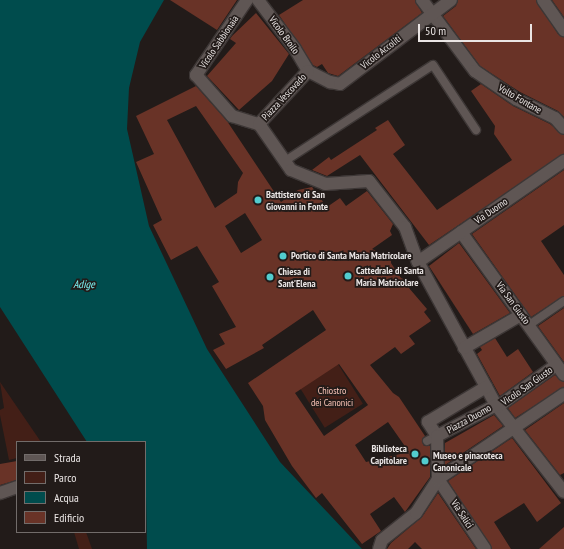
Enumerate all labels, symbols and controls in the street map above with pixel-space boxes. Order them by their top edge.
street label: Vicolo Sabbionaia [197,13,241,71]
street label: Vicolo Broilo [266,14,302,56]
scale bar [420,16,534,42]
text: 50 m [425,23,446,38]
street label: Vicolo Accoliti [358,32,404,72]
street label: Piazza Vescovado [259,71,309,123]
street label: Volto Fontane [496,82,544,116]
place label: Battistero di San Giovanni in Fonte [266,188,328,212]
marker: Battistero di San Giovanni in Fonte [253,195,263,205]
street label: Via Duomo [472,195,510,227]
place label: Portico di Santa Maria Matricolare [291,250,412,262]
marker: Portico di Santa Maria Matricolare [278,251,288,261]
place label: Cattedrale di Santa Maria Matricolare [356,264,424,288]
place label: Chiesa di Sant'Elena [278,265,316,288]
marker: Cattedrale di Santa Maria Matricolare [343,271,353,281]
marker: Chiesa di Sant'Elena [265,272,275,282]
water label: Adige [73,277,95,291]
street label: Via San Giusto [494,279,532,327]
street label: Vicolo San Giusto [499,364,555,408]
park label: Chiostro dei Canonici [311,384,353,408]
street label: Piazza Duomo [445,402,493,436]
legend [16,441,146,533]
place label: Biblioteca Capitolare [371,442,407,466]
marker: Biblioteca Capitolare [410,449,420,459]
place label: Museo e pinacoteca Canonicale [433,449,503,472]
text: Strada [54,450,81,465]
marker: Museo e pinacoteca Canonicale [420,456,430,466]
text: Parco [54,470,76,485]
text: Acqua [54,490,79,505]
street label: Via Salici [448,498,476,530]
text: Edificio [54,510,84,525]

